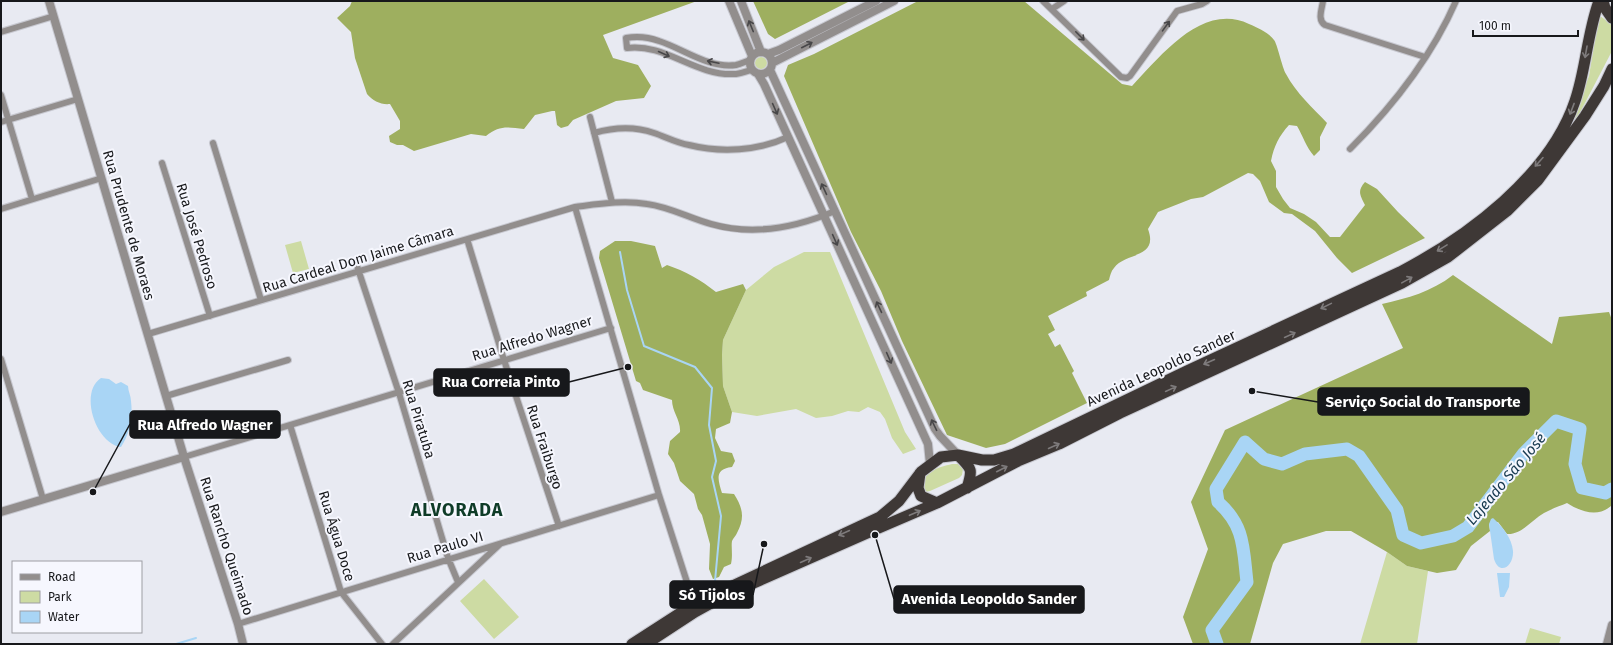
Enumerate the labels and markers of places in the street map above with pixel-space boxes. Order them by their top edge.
callout: Rua Correia Pinto [434,369,569,396]
callout: Serviço Social do Transporte [1318,388,1529,415]
callout: Rua Alfredo Wagner [130,411,280,438]
callout: Só Tijolos [670,581,753,608]
callout: Avenida Leopoldo Sander [894,586,1084,613]

